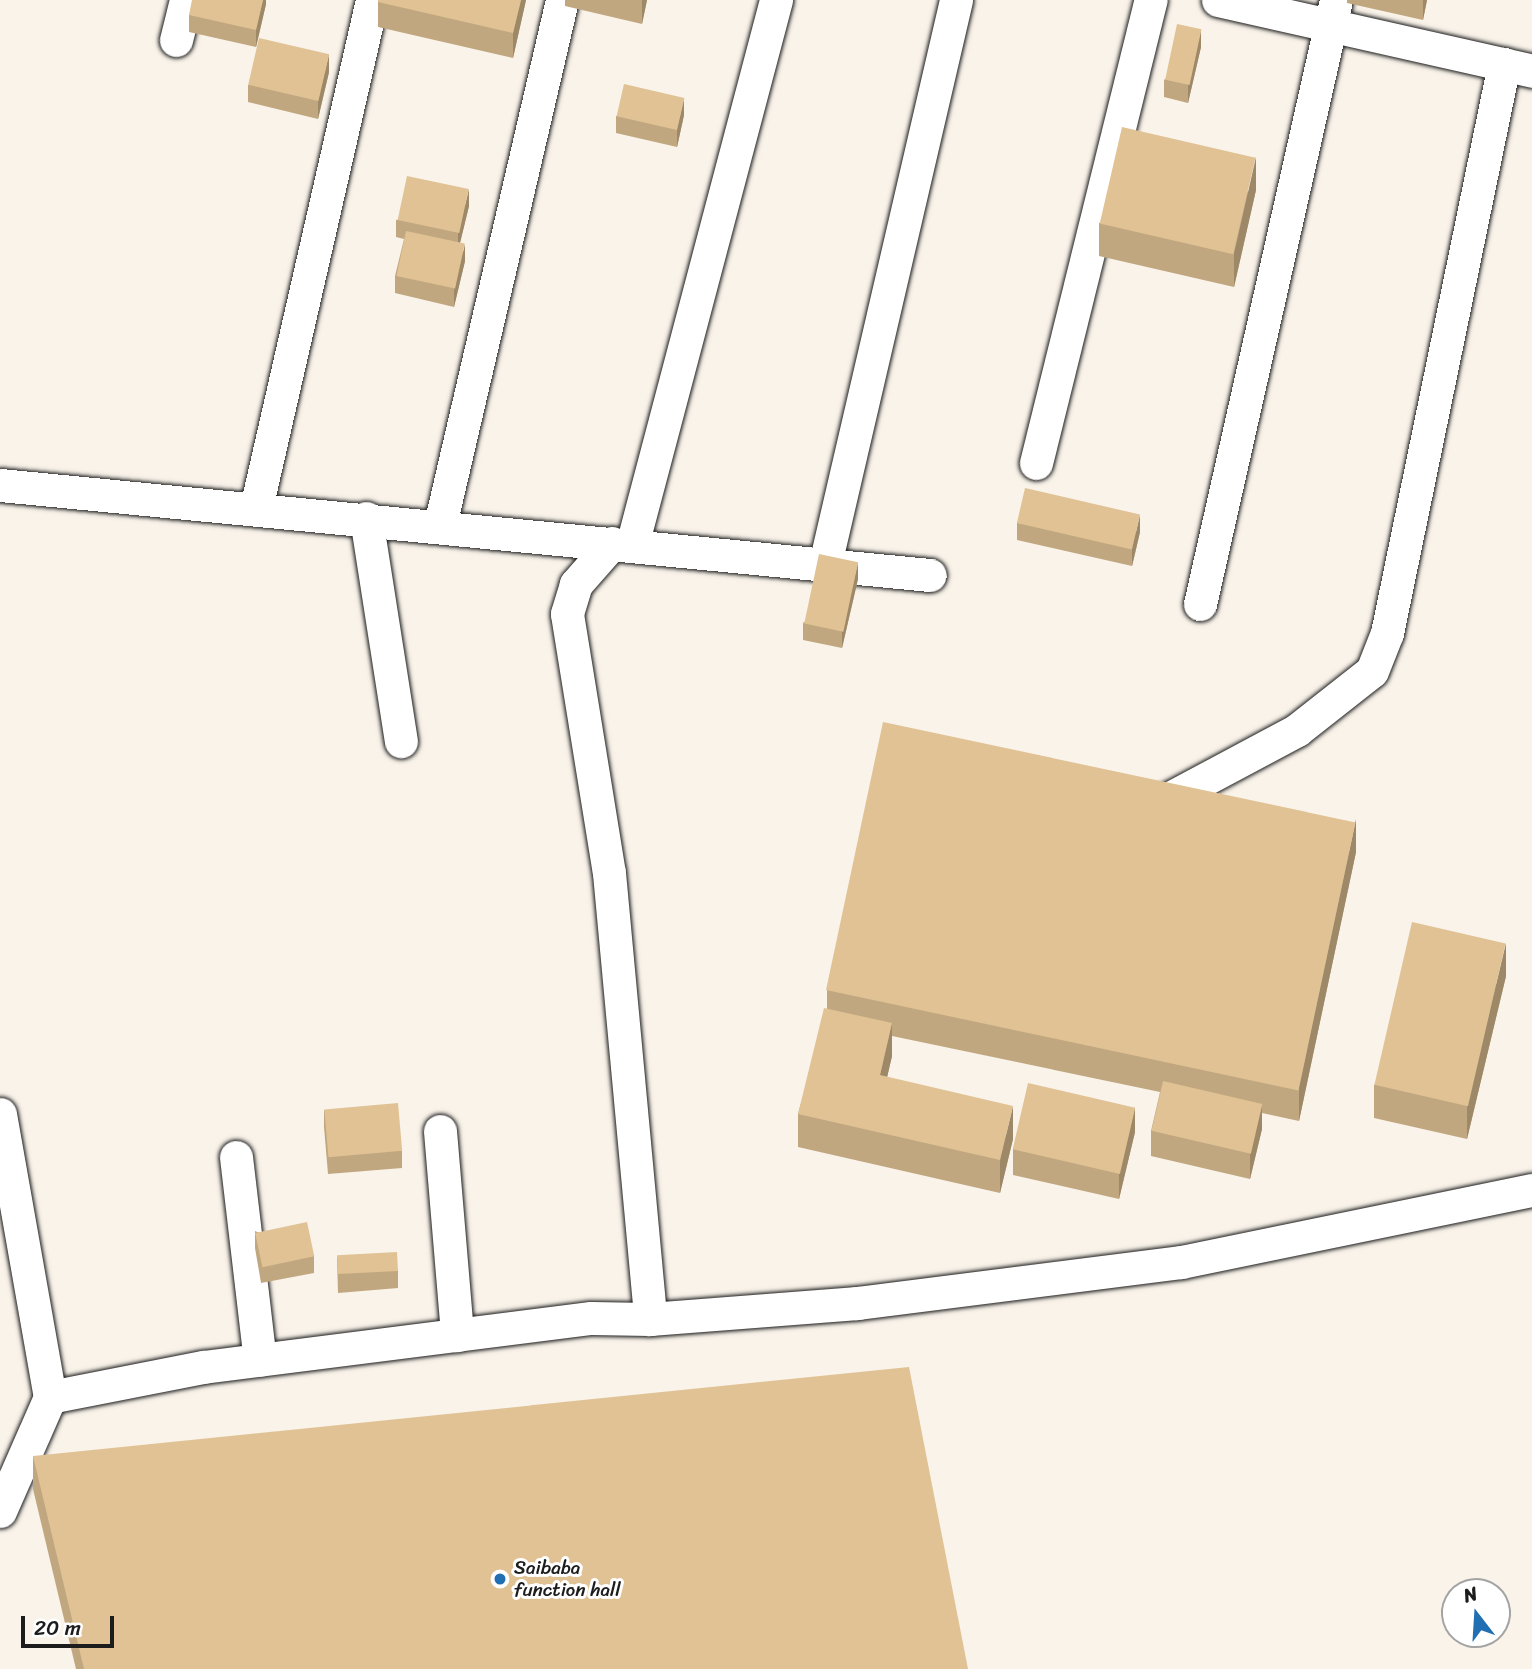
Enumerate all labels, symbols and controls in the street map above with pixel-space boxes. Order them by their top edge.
place label: Saibaba function hall [514,1557,621,1601]
marker: Saibaba function hall [492,1571,508,1587]
text: N [1459,1577,1481,1612]
north arrow [1441,1578,1511,1648]
scale bar [24,1602,117,1646]
text: 20 m [34,1609,81,1647]

